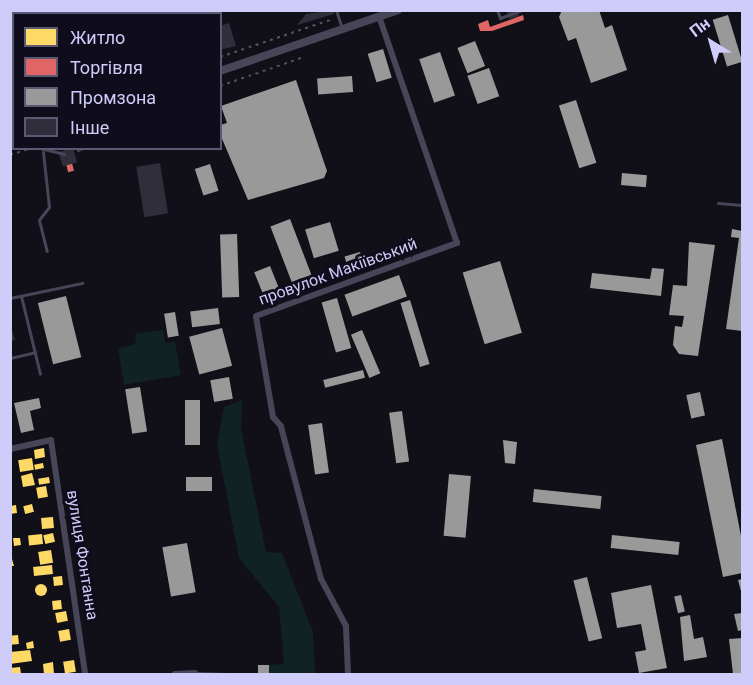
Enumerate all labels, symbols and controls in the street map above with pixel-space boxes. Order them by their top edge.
legend [12,12,222,150]
north arrow [681,12,741,72]
text: Пн [686,14,714,41]
text: Житло [70,27,125,48]
text: Торгівля [70,57,143,78]
text: Промзона [70,87,156,108]
text: Інше [70,117,109,138]
street label: провулок Макіївський [256,234,420,310]
street label: вулиця Фонтанна [62,489,102,621]

